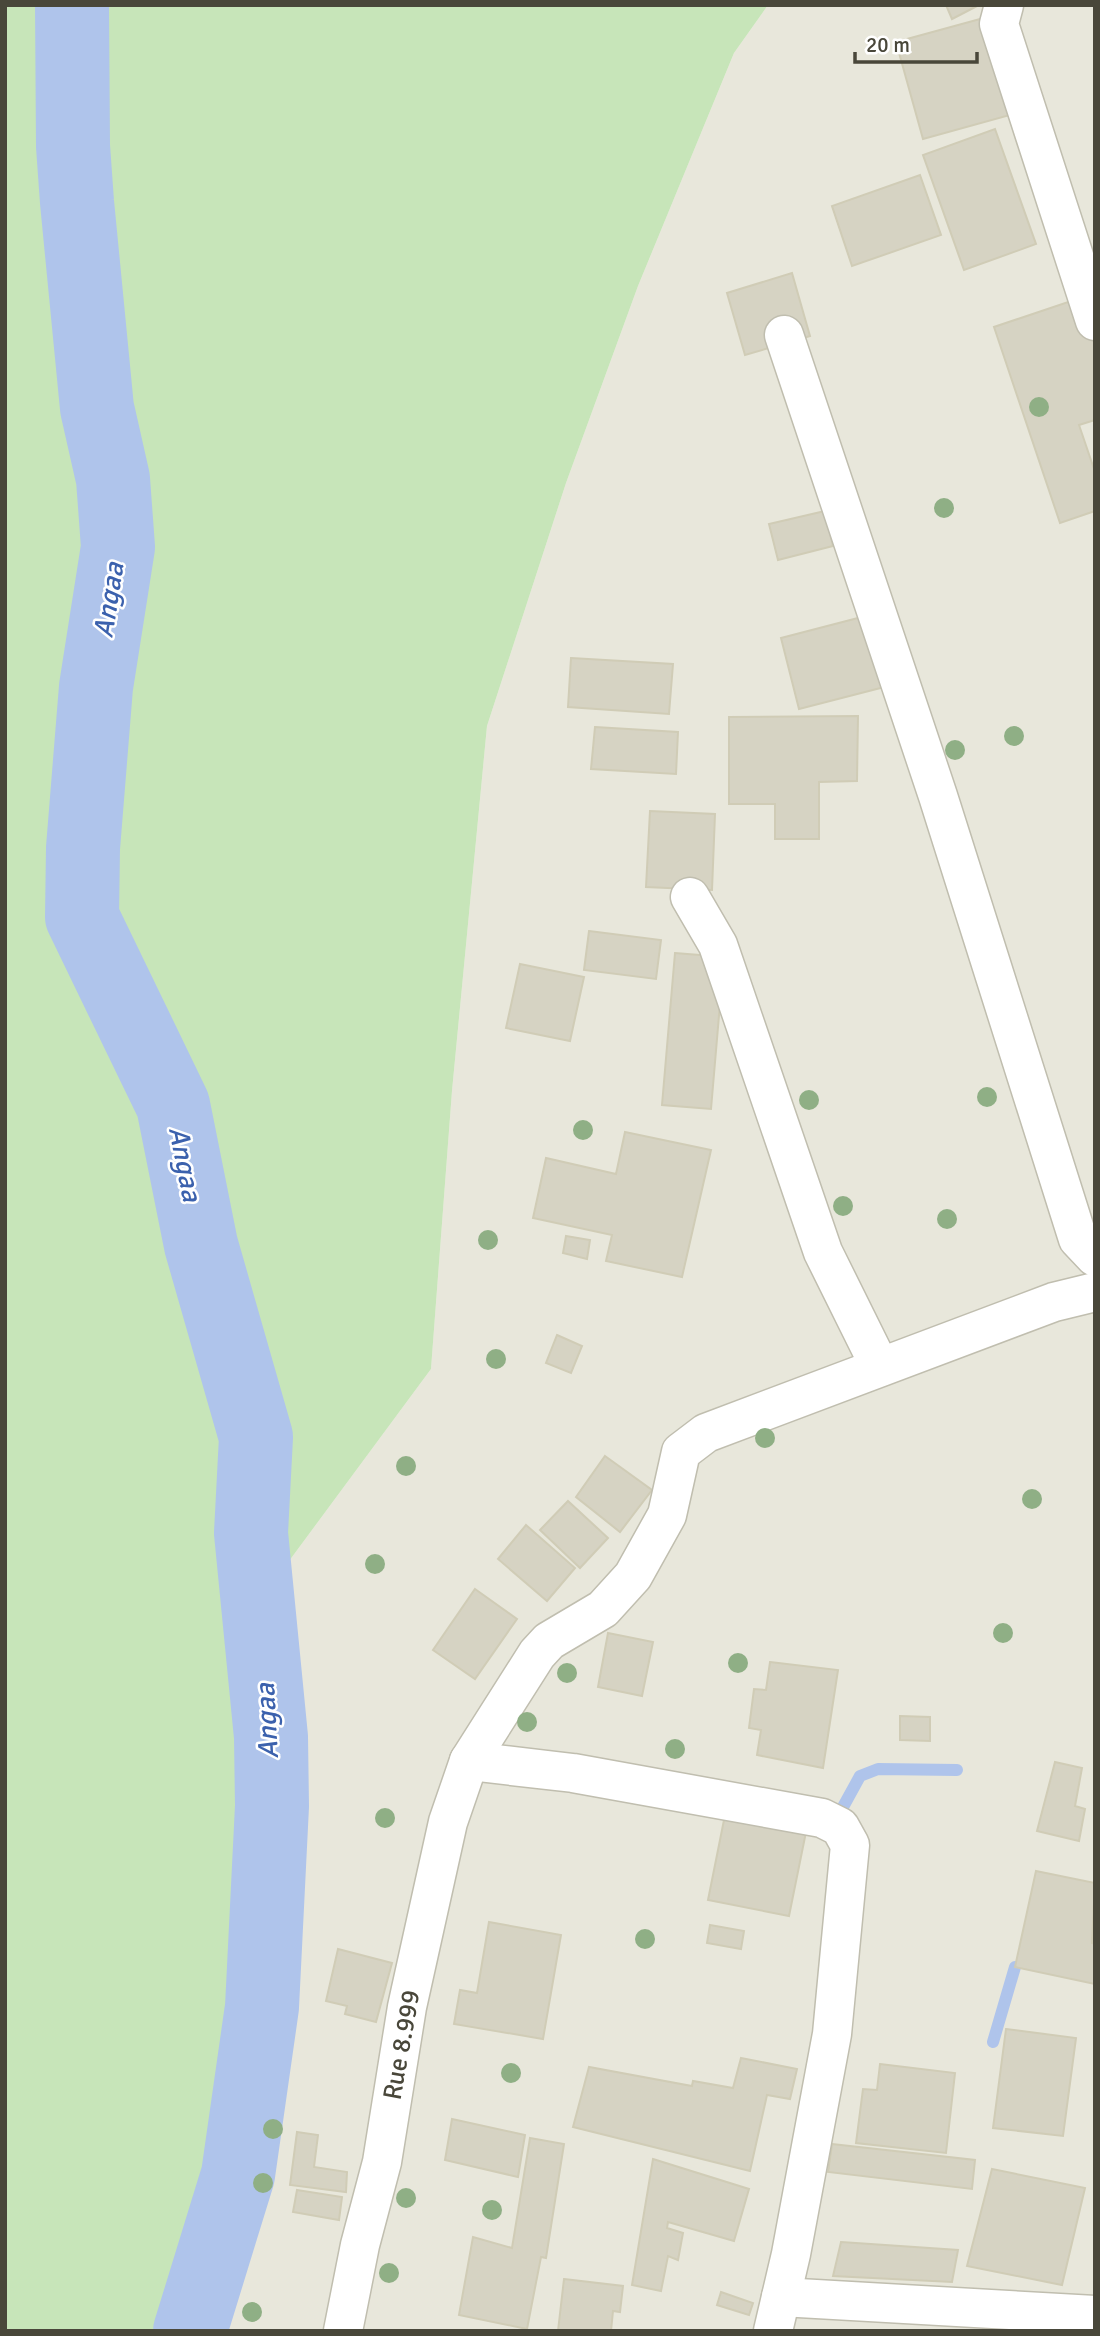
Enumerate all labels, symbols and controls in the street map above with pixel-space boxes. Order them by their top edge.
scale bar [855,21,978,65]
text: 20 m [866,32,910,58]
water label: Angaa [86,559,132,640]
water label: Angaa [161,1124,209,1205]
water label: Angaa [248,1682,286,1760]
street label: Rue 8.999 [377,1988,427,2102]

